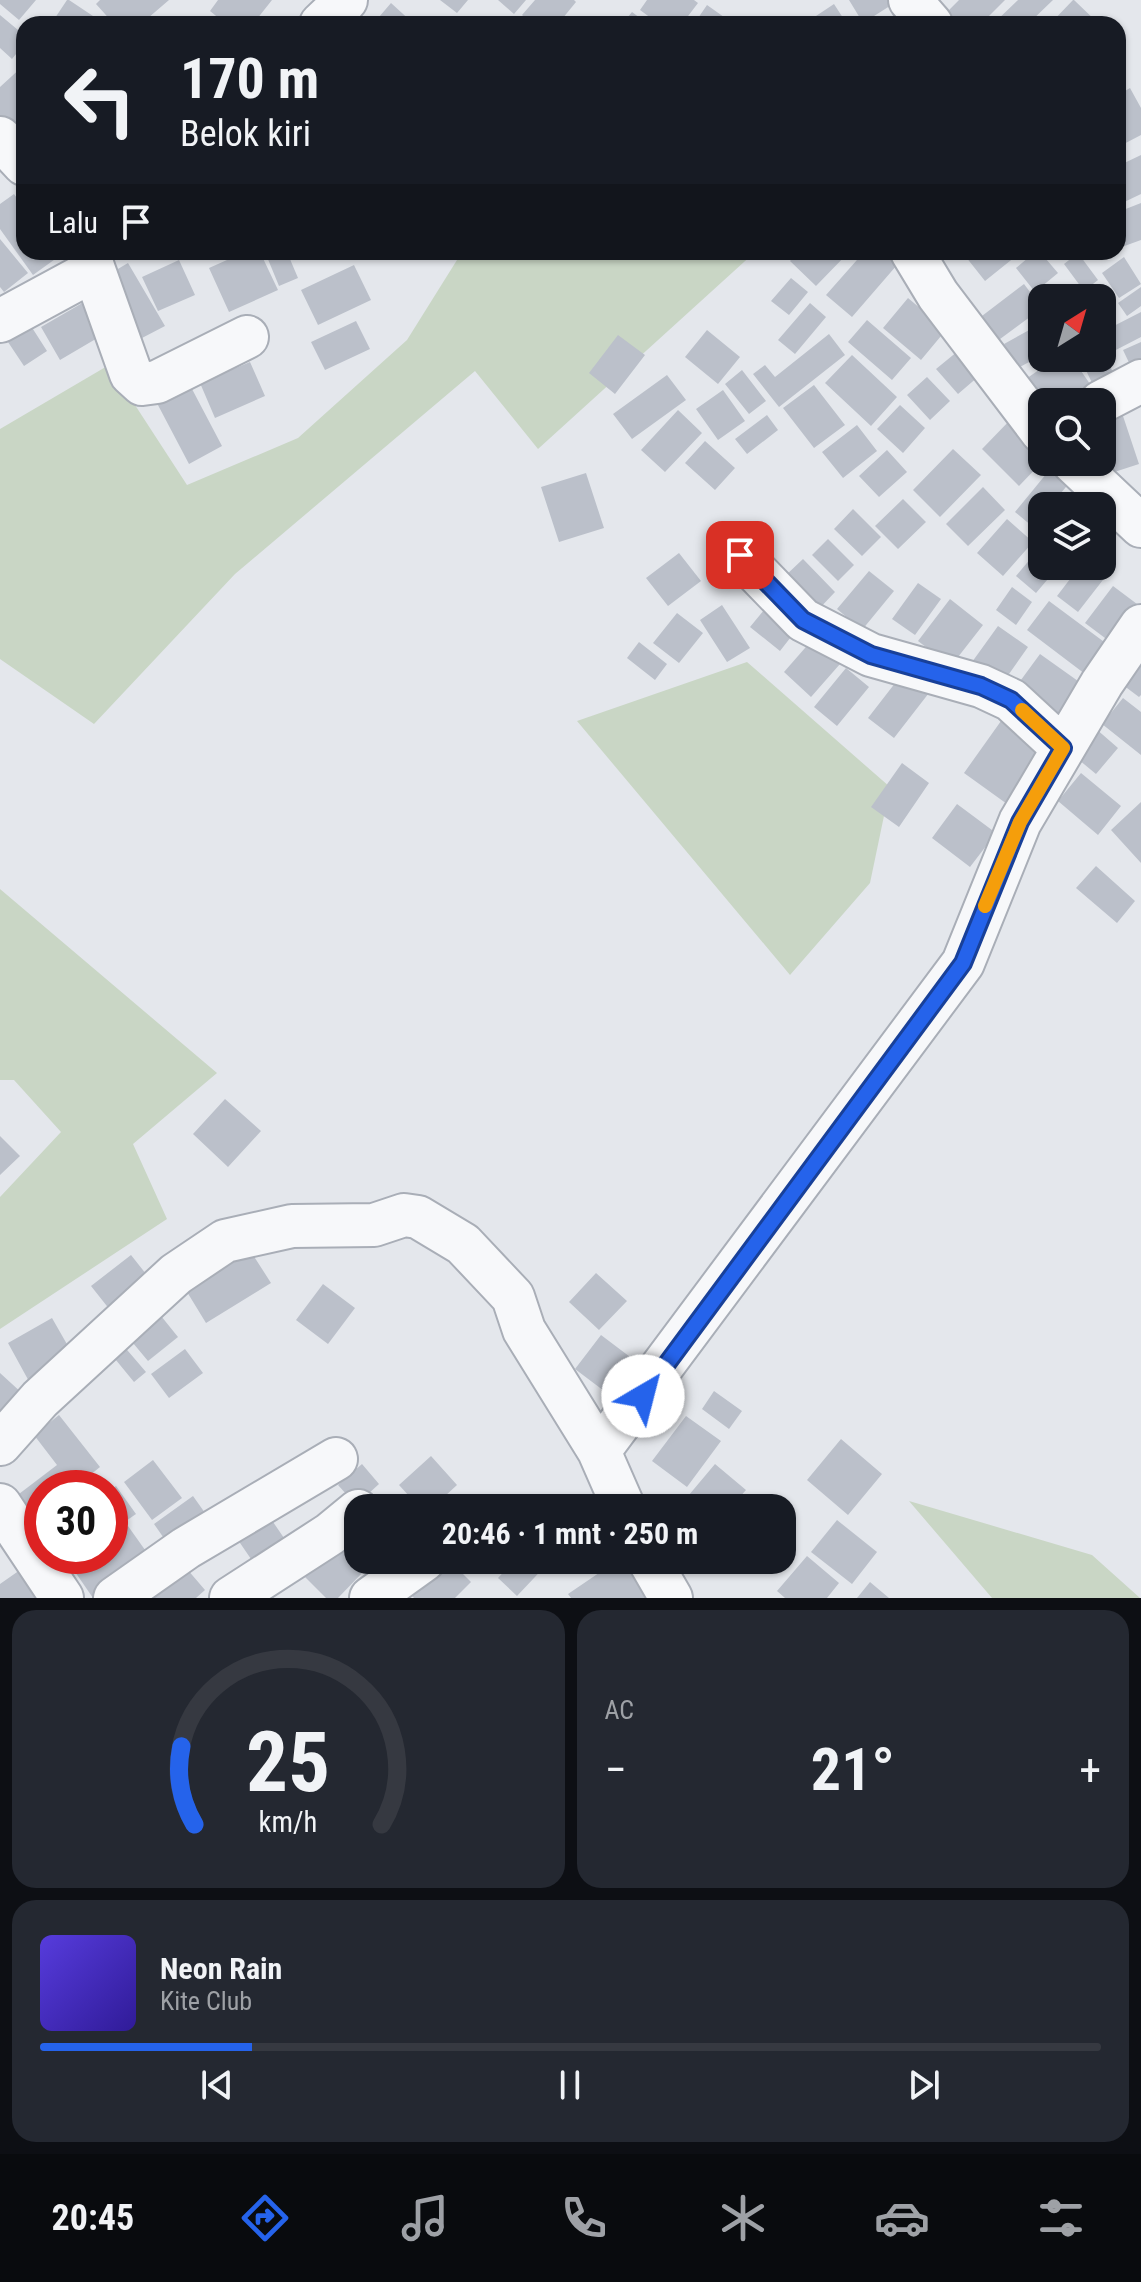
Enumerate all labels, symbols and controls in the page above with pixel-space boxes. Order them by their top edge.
text: 170 m [180,46,319,112]
icon: left [48,48,152,152]
text: Belok kiri [180,113,311,155]
icon: arrive [114,200,158,244]
text: Lalu [48,205,98,240]
north arrow [1028,284,1116,372]
map controls [1028,284,1116,580]
button: search [1028,388,1116,476]
button: layers [1028,492,1116,580]
pin [706,521,774,589]
icon: arrive [718,533,762,577]
position arrow [601,1354,685,1438]
speed limit sign: 30 [24,1470,128,1574]
text: 20:46 · 1 mnt · 250 m [442,1516,698,1551]
text: AC [605,1695,634,1725]
text: 25 [246,1714,330,1811]
text: 21° [811,1734,895,1805]
text: − [605,1744,627,1796]
text: + [1079,1744,1101,1796]
text: km/h [259,1805,318,1839]
text: Neon Rain [160,1951,282,1986]
text: Kite Club [160,1986,252,2016]
icon: previous [195,2063,239,2107]
icon: pause [548,2063,592,2107]
icon: next [902,2063,946,2107]
icon: directions [237,2190,293,2246]
icon: music [397,2190,453,2246]
icon: phone [556,2190,612,2246]
icon: climate [715,2190,771,2246]
icon: car [874,2190,930,2246]
icon: filters [1033,2190,1089,2246]
text: 20:45 [52,2197,134,2239]

